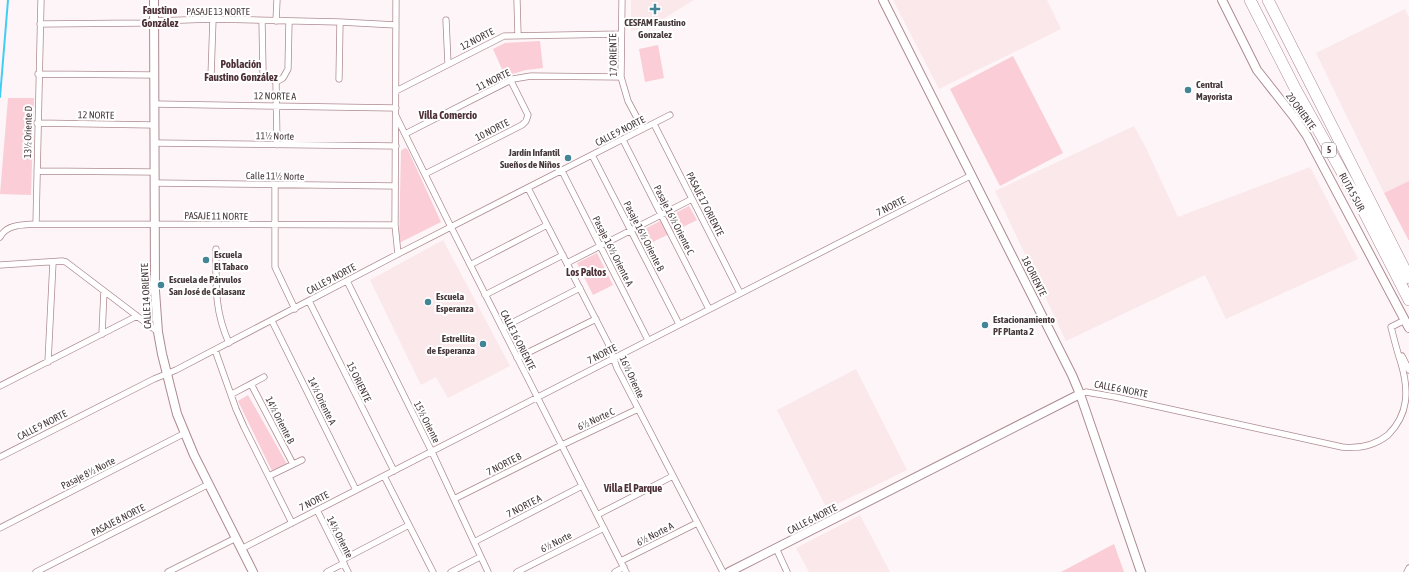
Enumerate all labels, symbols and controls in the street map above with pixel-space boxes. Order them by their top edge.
marker: CESFAM Faustino Gonzalez [649,3,661,15]
district label: Faustino González [141,4,179,29]
street label: PASAJE 13 NORTE [186,6,250,17]
place label: CESFAM Faustino Gonzalez [624,17,686,40]
street label: 12 NORTE [458,26,496,52]
street label: 17 ORIENTE [607,33,619,77]
district label: Población Faustino González [204,58,278,83]
street label: 11 NORTE [474,67,512,93]
place label: Central Mayorista [1196,79,1233,102]
marker: Central Mayorista [1183,85,1193,95]
street label: 12 NORTE A [254,90,296,102]
street label: 20 ORIENTE [1284,90,1319,132]
street label: 13½ Oriente D [22,105,34,158]
street label: 12 NORTE [78,109,115,121]
district label: Villa Comercio [418,109,477,121]
street label: CALLE 9 NORTE [593,113,647,148]
street label: 10 NORTE [473,117,511,143]
street label: 11½ Norte [256,130,295,142]
road number: 5 [1322,143,1336,157]
place label: Jardín Infantil Sueños de Niños [500,147,560,170]
marker: Jardín Infantil Sueños de Niños [563,153,573,163]
street label: Calle 11½ Norte [246,170,305,182]
street label: PASAJE 17 ORIENTE [684,170,726,238]
street label: RUTA 5 SUR [1337,171,1367,213]
street label: Pasaje 16½ Oriente C [652,183,697,257]
street label: 7 NORTE [874,194,908,218]
street label: Pasaje 16½ Oriente B [622,199,667,273]
street label: PASAJE 11 NORTE [184,210,249,222]
street label: Pasaje 16½ Oriente A [591,214,635,288]
place label: Escuela El Tabaco [214,249,249,272]
street label: 18 ORIENTE [1019,254,1049,298]
marker: Escuela El Tabaco [201,255,211,265]
street label: CALLE 9 NORTE [304,261,358,297]
street label: CALLE 14 ORIENTE [139,262,153,329]
district label: Los Paltos [566,266,606,278]
place label: Escuela de Párvulos San José de Calasanz [169,274,246,297]
marker: Escuela de Párvulos San José de Calasanz [156,280,166,290]
place label: Escuela Esperanza [436,291,474,314]
marker: Escuela Esperanza [423,297,433,307]
street label: CALLE 16 ORIENTE [498,308,538,372]
place label: Estacionamiento PF Planta 2 [993,314,1055,337]
marker: Estacionamiento PF Planta 2 [980,320,990,330]
place label: Estrellita de Esperanza [427,333,475,356]
marker: Estrellita de Esperanza [478,339,488,349]
street label: 7 NORTE [585,342,619,366]
street label: 16½ Oriente [617,354,647,400]
street label: 15 ORIENTE [345,360,374,404]
street label: 14½ Oriente A [306,375,338,427]
street label: CALLE 6 NORTE [1093,378,1149,400]
street label: 14½ Oriente B [263,395,297,446]
street label: 15½ Oriente [412,399,442,445]
street label: 6½ Norte C [576,405,617,432]
street label: CALLE 9 NORTE [15,407,69,442]
street label: 7 NORTE B [485,450,523,477]
street label: Pasaje 8½ Norte [59,454,117,491]
district label: Villa El Parque [603,482,662,494]
street label: 7 NORTE [297,489,331,513]
street label: 7 NORTE A [505,492,543,519]
street label: PASAJE 8 NORTE [89,501,147,538]
street label: CALLE 6 NORTE [785,501,839,536]
street label: 14½ Oriente [325,514,355,560]
street label: 6½ Norte A [635,520,675,548]
street label: 6½ Norte [539,529,574,555]

